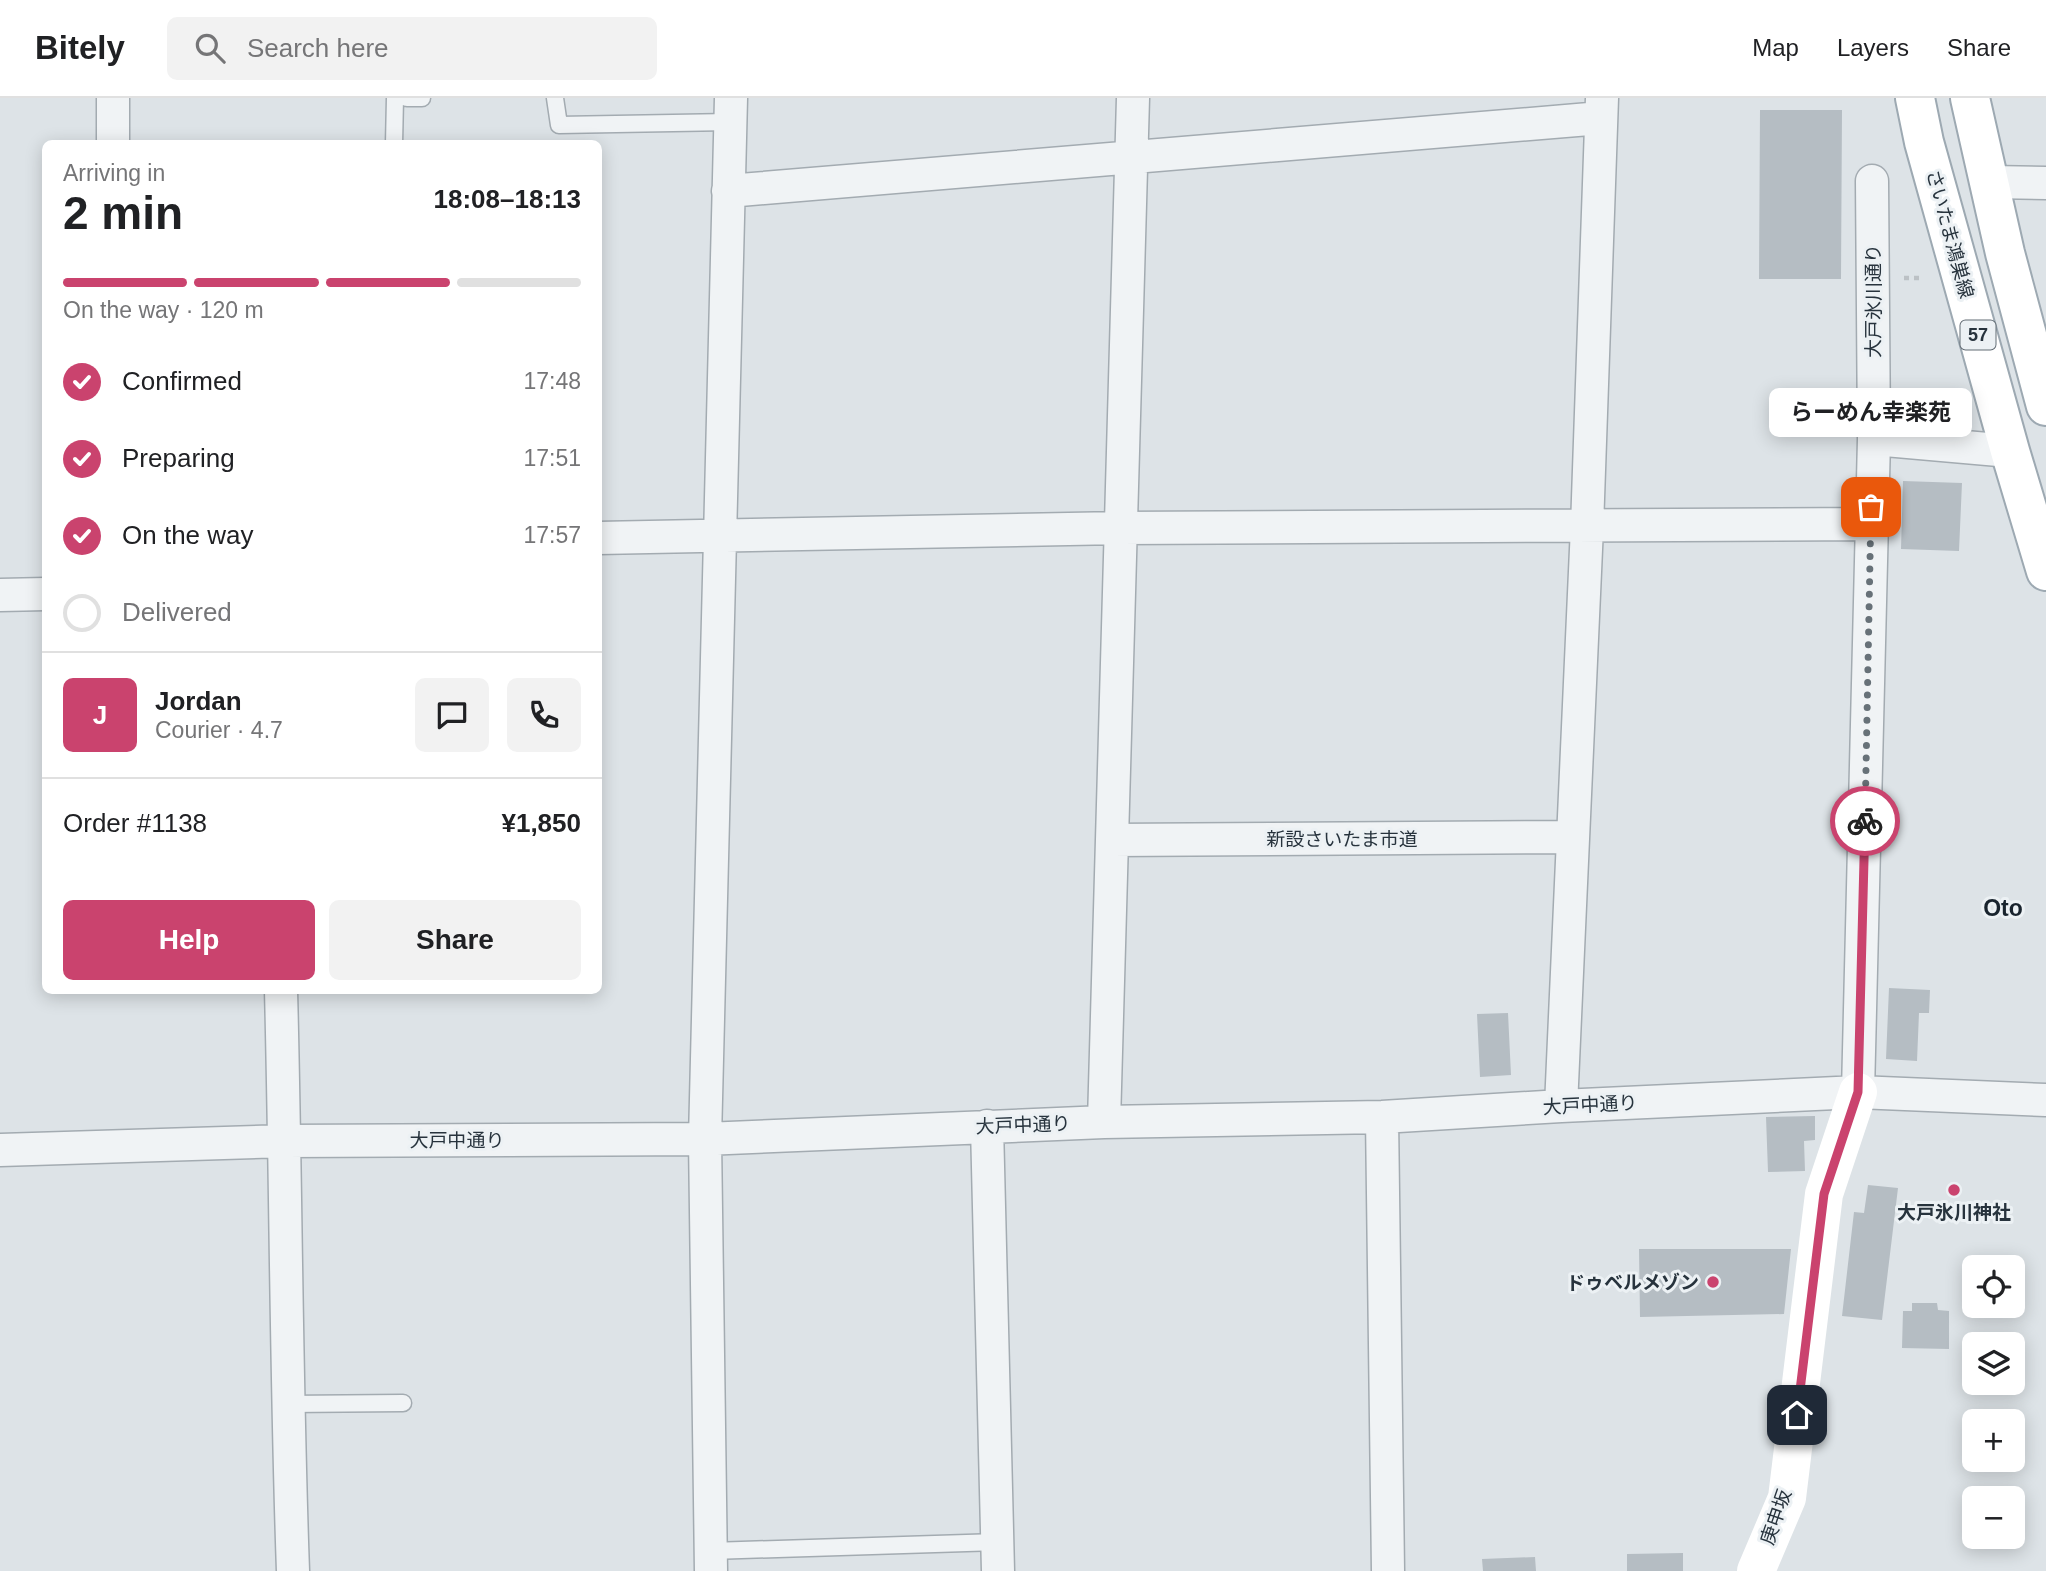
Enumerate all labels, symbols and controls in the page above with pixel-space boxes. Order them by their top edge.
search box [167,17,657,80]
text: Bitely [35,29,125,66]
icon: search [191,29,229,67]
text: Search here [247,33,389,63]
text: Map [1752,34,1799,61]
text: Layers [1837,34,1909,61]
text: Share [1947,34,2011,61]
text: Arriving in [63,160,165,186]
street label: さいたま鴻巣線 [1923,167,1977,301]
text: 18:08–18:13 [434,184,581,214]
text: 2 min [63,187,183,239]
street label: 大戸氷川通り [1863,244,1884,358]
text: On the way · 120 m [63,297,264,323]
road number: 57 [1960,320,1996,349]
icon: check [63,363,101,401]
text: Confirmed [122,366,242,396]
text: 17:48 [523,368,581,394]
callout: らーめん幸楽苑 [1770,388,1972,437]
text: らーめん幸楽苑 [1790,399,1951,425]
icon: check [63,440,101,478]
text: Preparing [122,443,235,473]
text: 17:51 [523,445,581,471]
pin [1841,477,1901,537]
icon: bag [1852,488,1890,526]
icon: check [63,517,101,555]
text: On the way [122,520,254,550]
text: 17:57 [523,522,581,548]
text: Delivered [122,597,232,627]
button: chat [415,678,489,752]
button: phone [507,678,581,752]
text: Jordan [155,686,242,716]
text: J [93,700,107,730]
text: Courier · 4.7 [155,717,283,743]
courier [1830,786,1900,856]
icon: bike [1846,802,1884,840]
text: Order #1138 [63,808,207,838]
text: ¥1,850 [501,808,581,838]
street label: 新設さいたま市道 [1266,829,1418,850]
district label: Oto [1983,895,2023,921]
button: Help [63,900,315,980]
button: Share [329,900,581,980]
street label: 大戸中通り [1542,1092,1638,1118]
street label: 大戸中通り [975,1113,1071,1137]
street label: 大戸中通り [409,1130,505,1151]
marker: 大戸氷川神社 [1946,1182,1962,1198]
place label: 大戸氷川神社 [1897,1202,2011,1223]
map controls [1962,1255,2025,1549]
button: locate [1962,1255,2025,1318]
place label: ドゥベルメゾン [1566,1272,1699,1293]
marker: ドゥベルメゾン [1705,1274,1721,1290]
button: layers [1962,1332,2025,1395]
pin [1767,1385,1827,1445]
icon: home [1778,1396,1816,1434]
button: + [1962,1409,2025,1472]
button: − [1962,1486,2025,1549]
street label: 庚申坂 [1757,1487,1795,1547]

